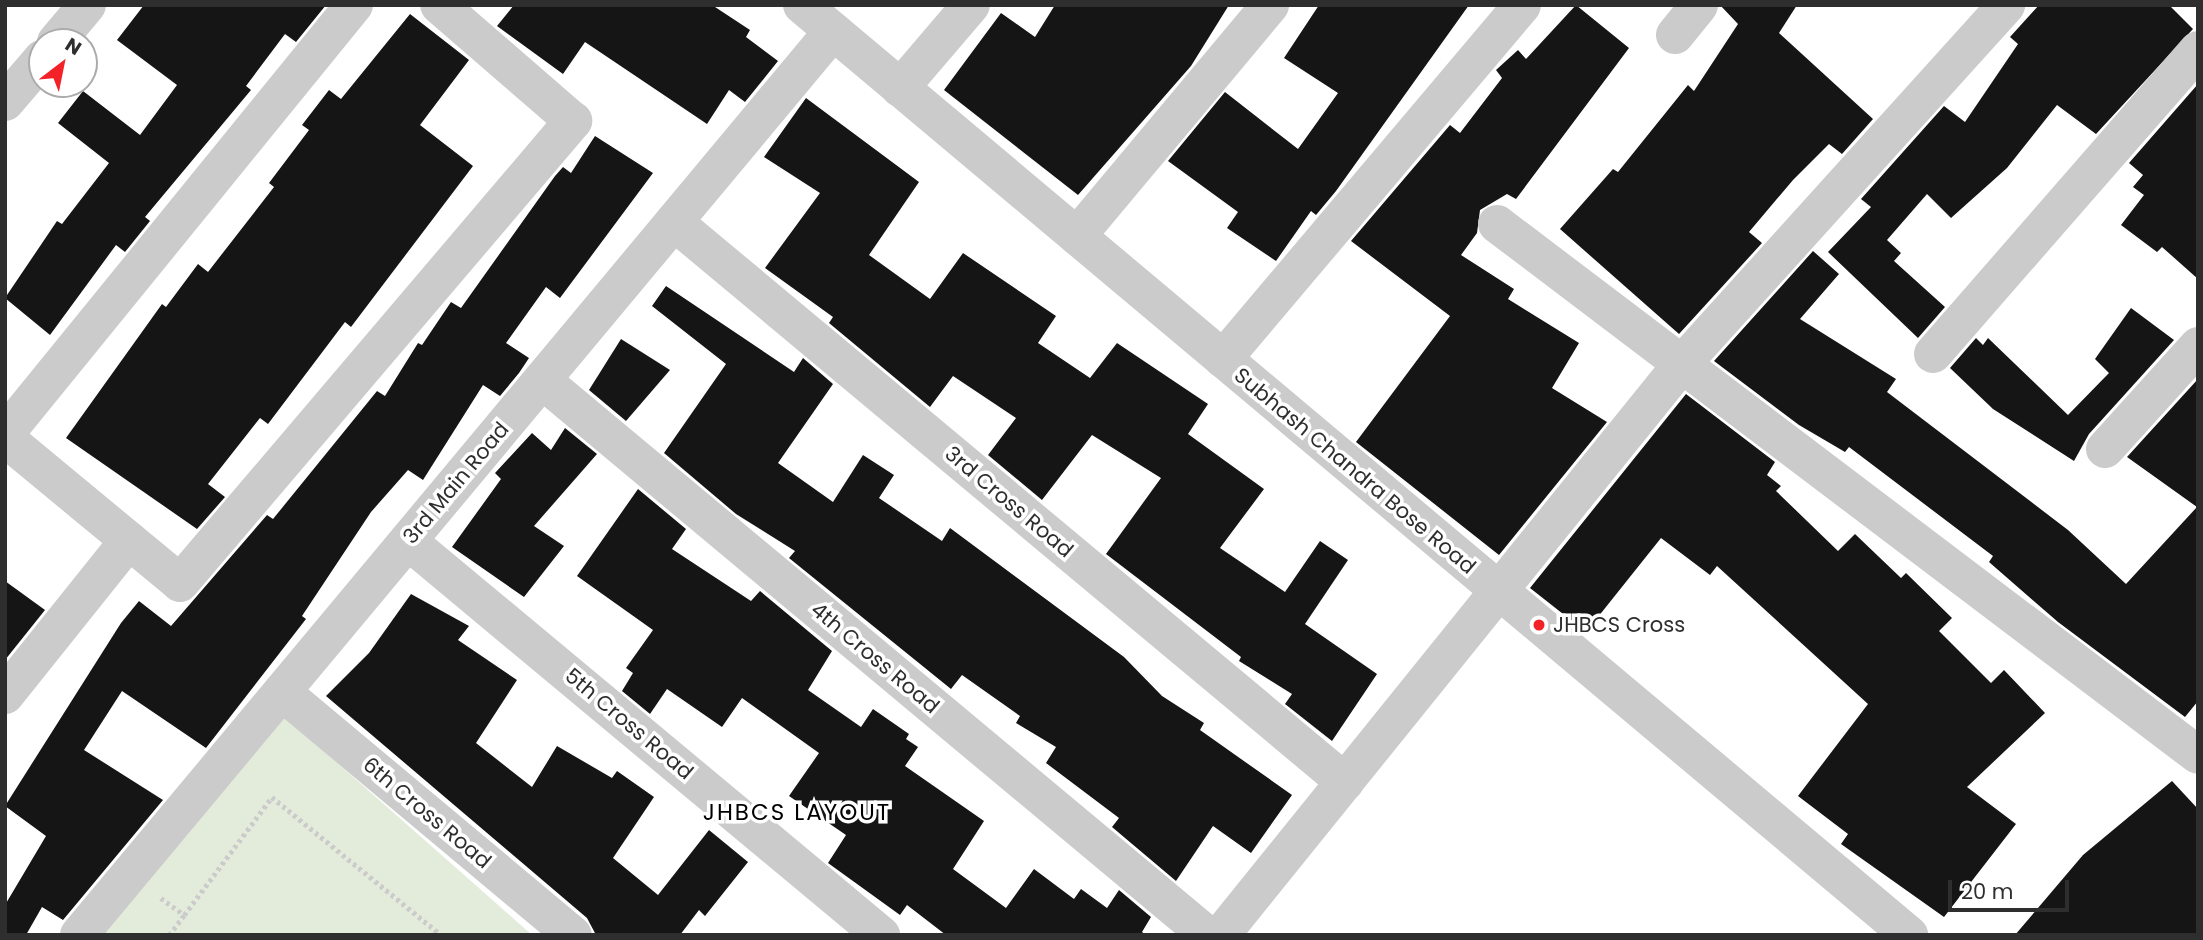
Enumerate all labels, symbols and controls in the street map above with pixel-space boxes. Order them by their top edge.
north arrow [28,28,98,98]
text: N [60,31,87,62]
street label: Subhash Chandra Bose Road [1229,363,1481,579]
street label: 3rd Main Road [398,417,514,549]
street label: 3rd Cross Road [940,441,1078,563]
street label: 4th Cross Road [806,597,944,719]
place label: JHBCS Cross [1553,612,1685,638]
marker: JHBCS Cross [1531,617,1547,633]
street label: 5th Cross Road [560,663,698,785]
street label: 6th Cross Road [358,752,496,874]
district label: JHBCS LAYOUT [704,798,890,826]
scale bar [1951,866,2072,910]
text: 20 m [1961,877,2014,906]

